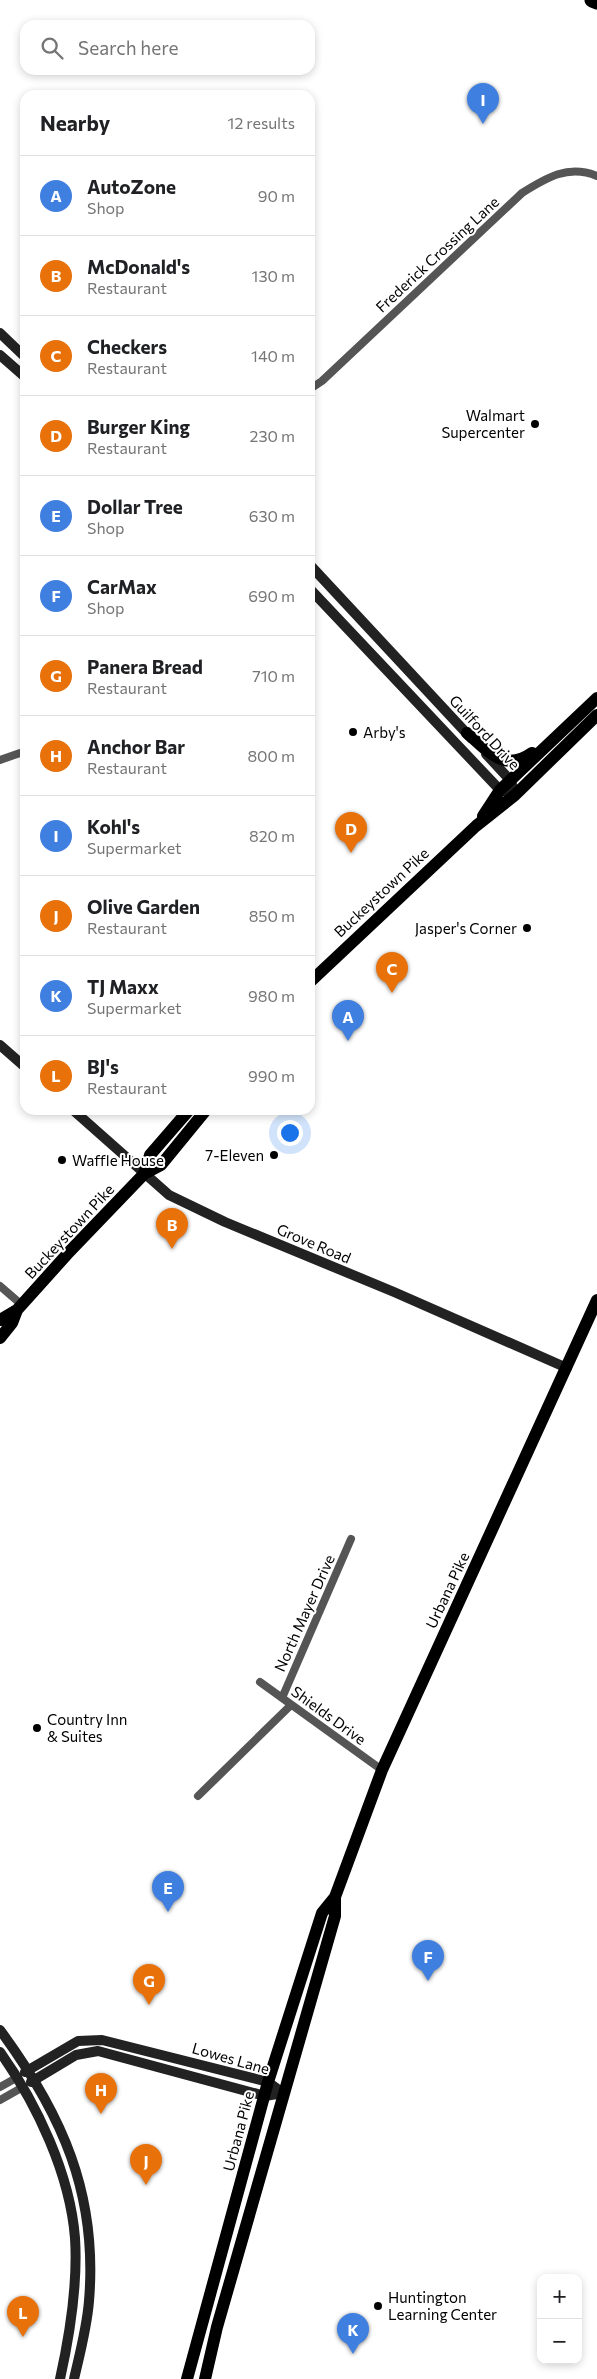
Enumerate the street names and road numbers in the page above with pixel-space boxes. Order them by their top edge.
street label: Frederick Crossing Lane [372,192,502,316]
street label: Guilford Drive [446,691,524,773]
street label: Buckeystown Pike [330,844,432,940]
street label: Buckeystown Pike [21,1180,117,1282]
street label: Grove Road [274,1219,354,1267]
street label: Urbana Pike [422,1549,473,1631]
street label: North Mayer Drive [270,1552,338,1674]
street label: Shields Drive [288,1682,370,1748]
street label: Lowes Lane [190,2038,272,2078]
street label: Urbana Pike [219,2089,257,2173]

